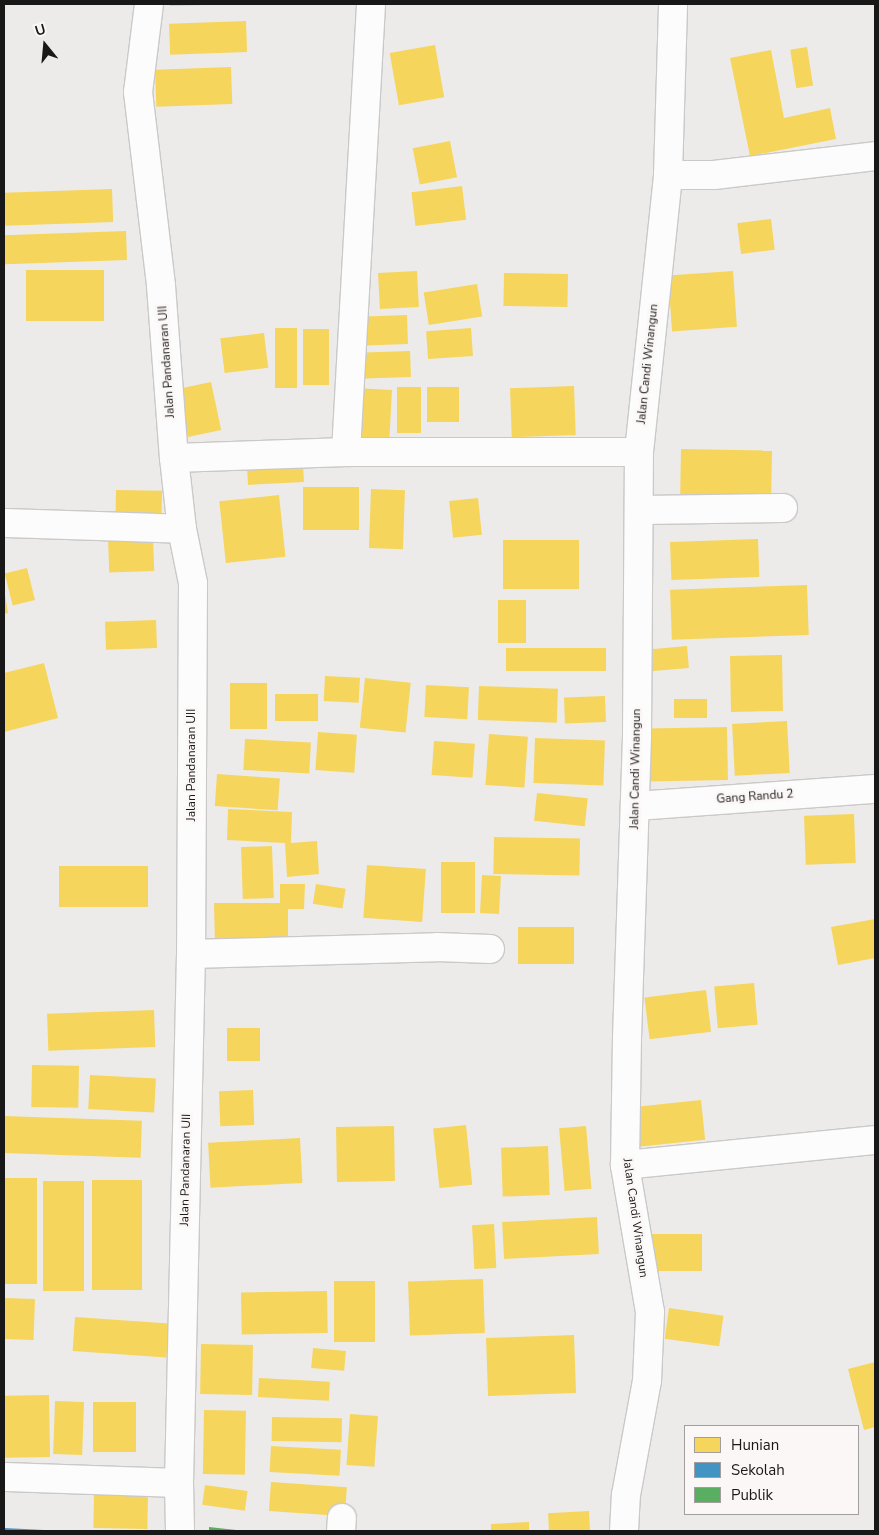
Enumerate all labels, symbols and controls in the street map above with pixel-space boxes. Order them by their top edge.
north arrow [20,20,70,70]
text: U [33,20,48,41]
street label: Jalan Candi Winangun [635,303,661,425]
street label: Jalan Pandanaran UII [156,305,178,419]
street label: Jalan Pandanaran UII [185,709,199,821]
street label: Jalan Candi Winangun [628,709,644,829]
street label: Gang Randu 2 [716,787,794,807]
street label: Jalan Pandanaran UII [178,1114,194,1226]
street label: Jalan Candi Winangun [619,1157,651,1279]
legend [684,1425,859,1515]
text: Hunian [731,1435,779,1455]
text: Sekolah [731,1460,785,1480]
text: Publik [731,1485,773,1505]

